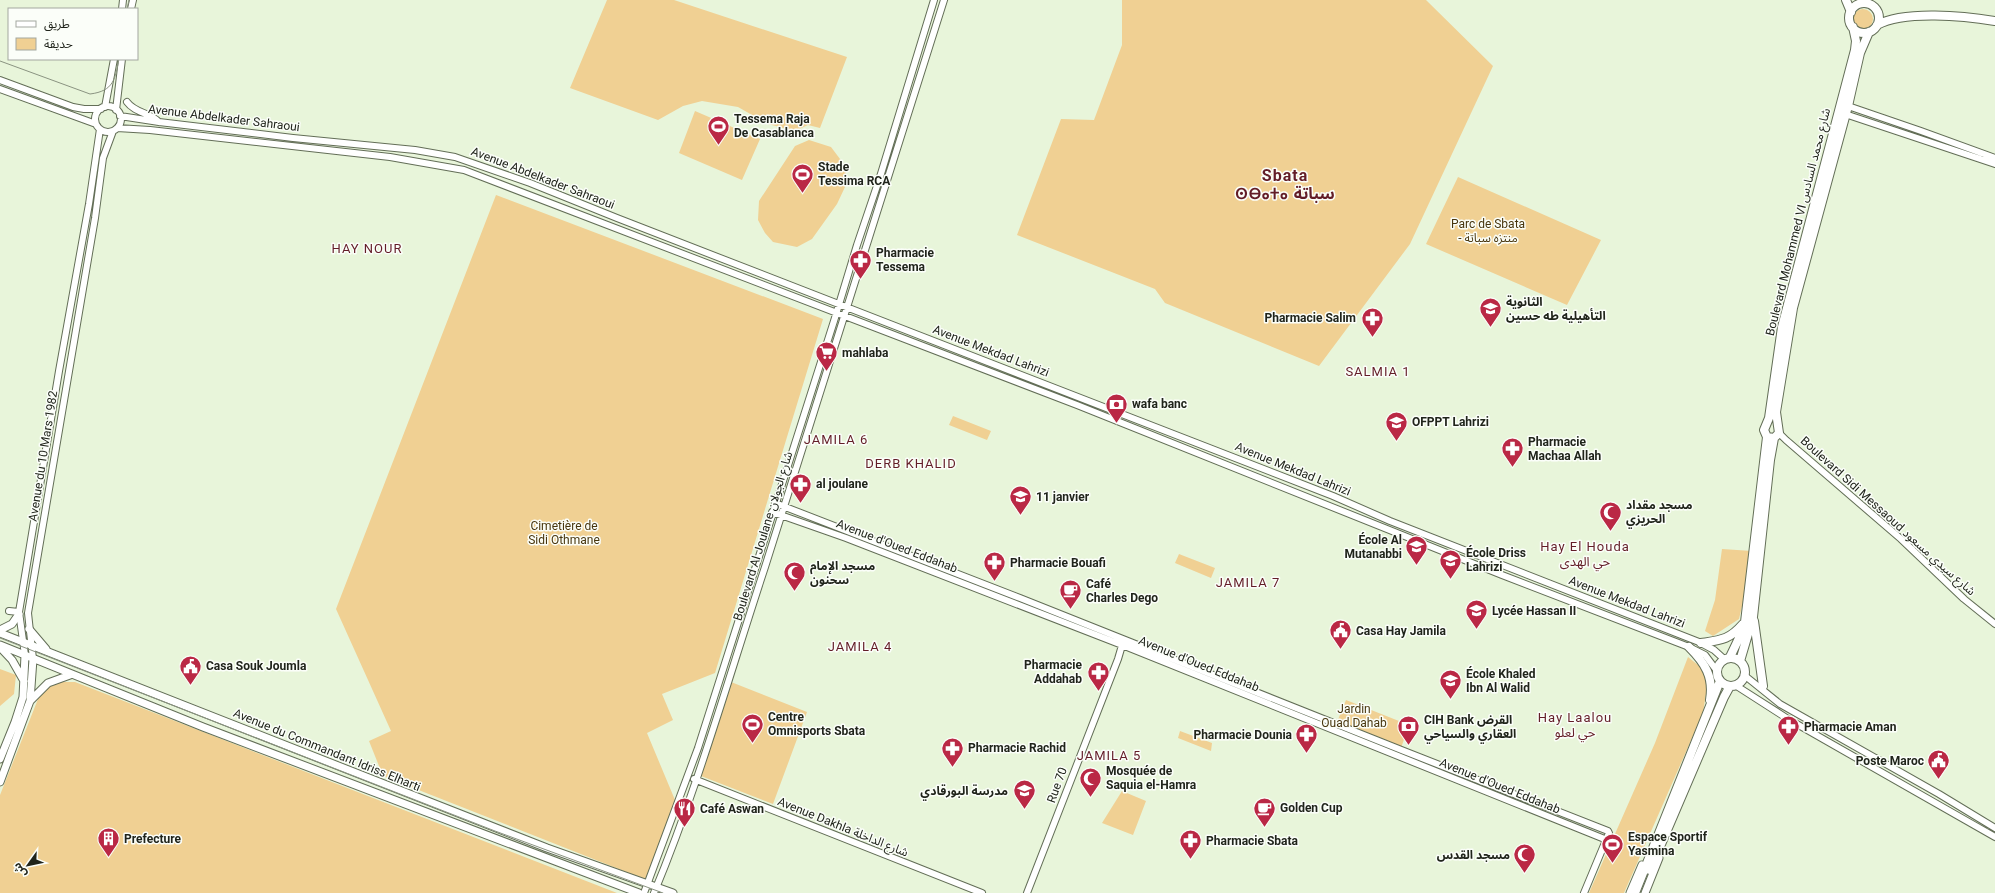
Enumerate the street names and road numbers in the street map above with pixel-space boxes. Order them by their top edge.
street label: Avenue Abdelkader Sahraoui [147,102,301,134]
street label: Boulevard Mohammed VI شارع محمد السادس [1763,107,1835,338]
street label: Avenue Abdelkader Sahraoui [469,144,617,212]
street label: Avenue Mekdad Lahrizi [931,322,1051,380]
street label: Avenue du 10 Mars 1982 [26,389,60,522]
street label: Boulevard Sidi Messaoud شارع سيدي مسعود [1796,434,1978,600]
street label: Avenue Mekdad Lahrizi [1233,439,1353,499]
street label: Boulevard Al Joulane شارع الجولان [731,450,797,623]
street label: Avenue d'Oued Eddahab [834,516,960,576]
street label: Avenue Mekdad Lahrizi [1567,573,1687,631]
street label: Avenue d'Oued Eddahab [1137,633,1262,695]
street label: Avenue du Commandant Idriss Elharti [231,706,423,794]
street label: Avenue d'Oued Eddahab [1438,755,1563,817]
street label: Rue 70 [1044,765,1070,805]
street label: Avenue Dakhla شارع الداخلة [775,794,910,862]

